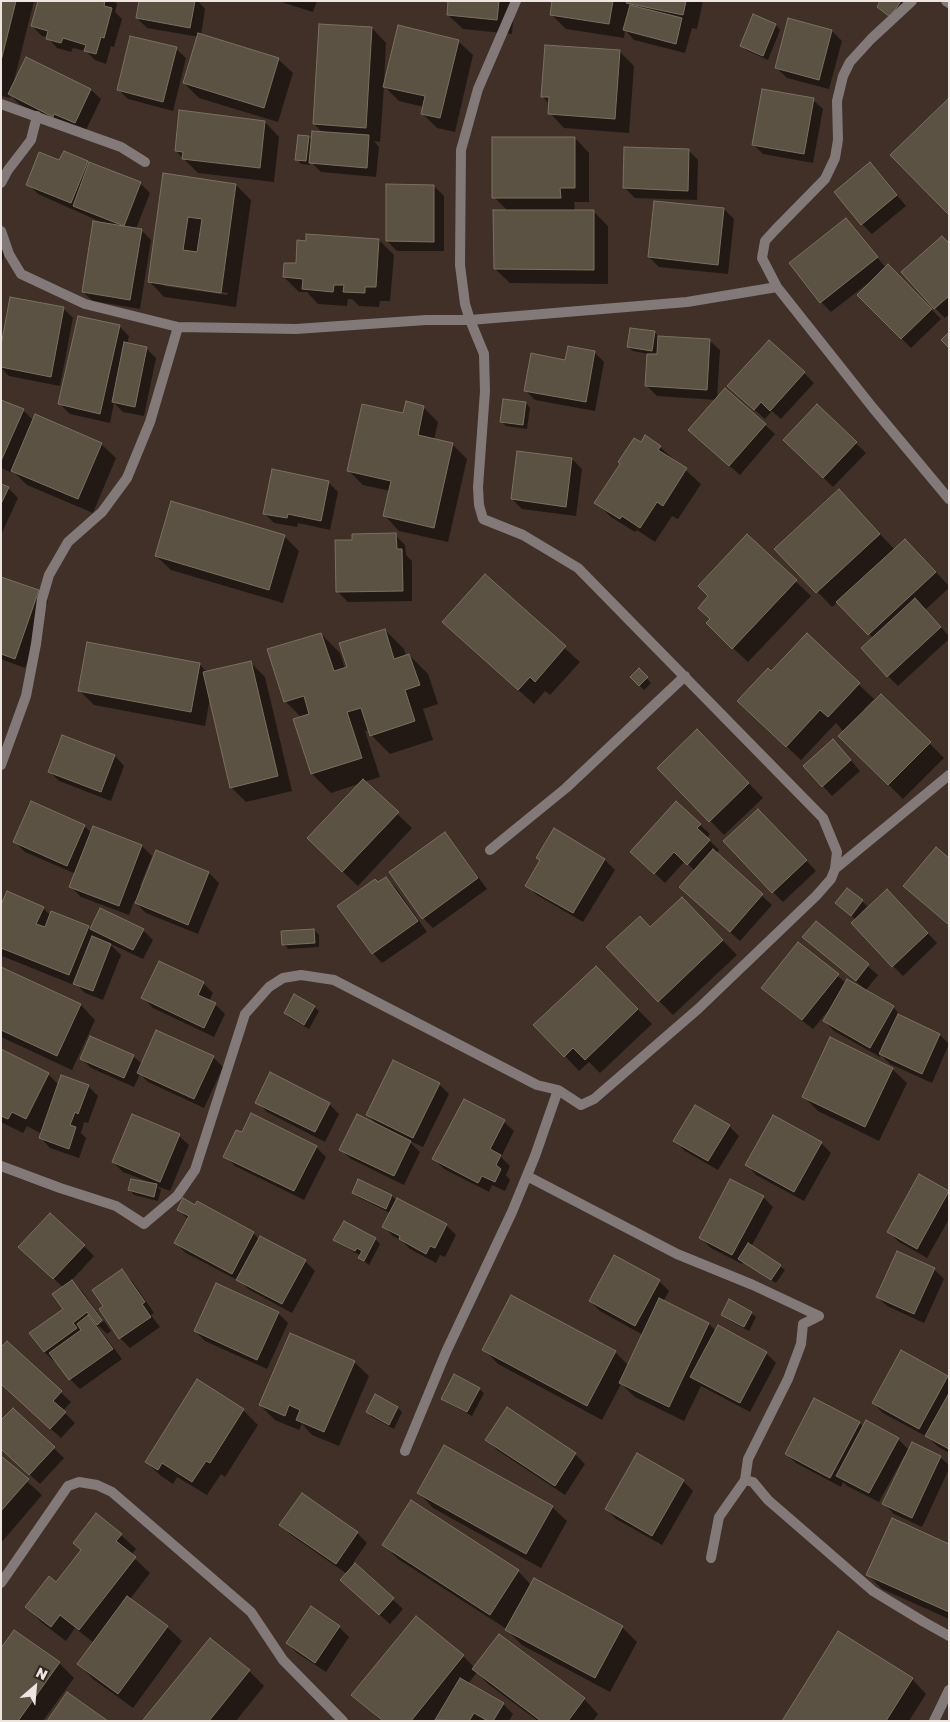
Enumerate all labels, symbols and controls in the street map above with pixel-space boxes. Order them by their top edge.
north arrow [10,1662,60,1712]
text: N [33,1663,51,1683]

